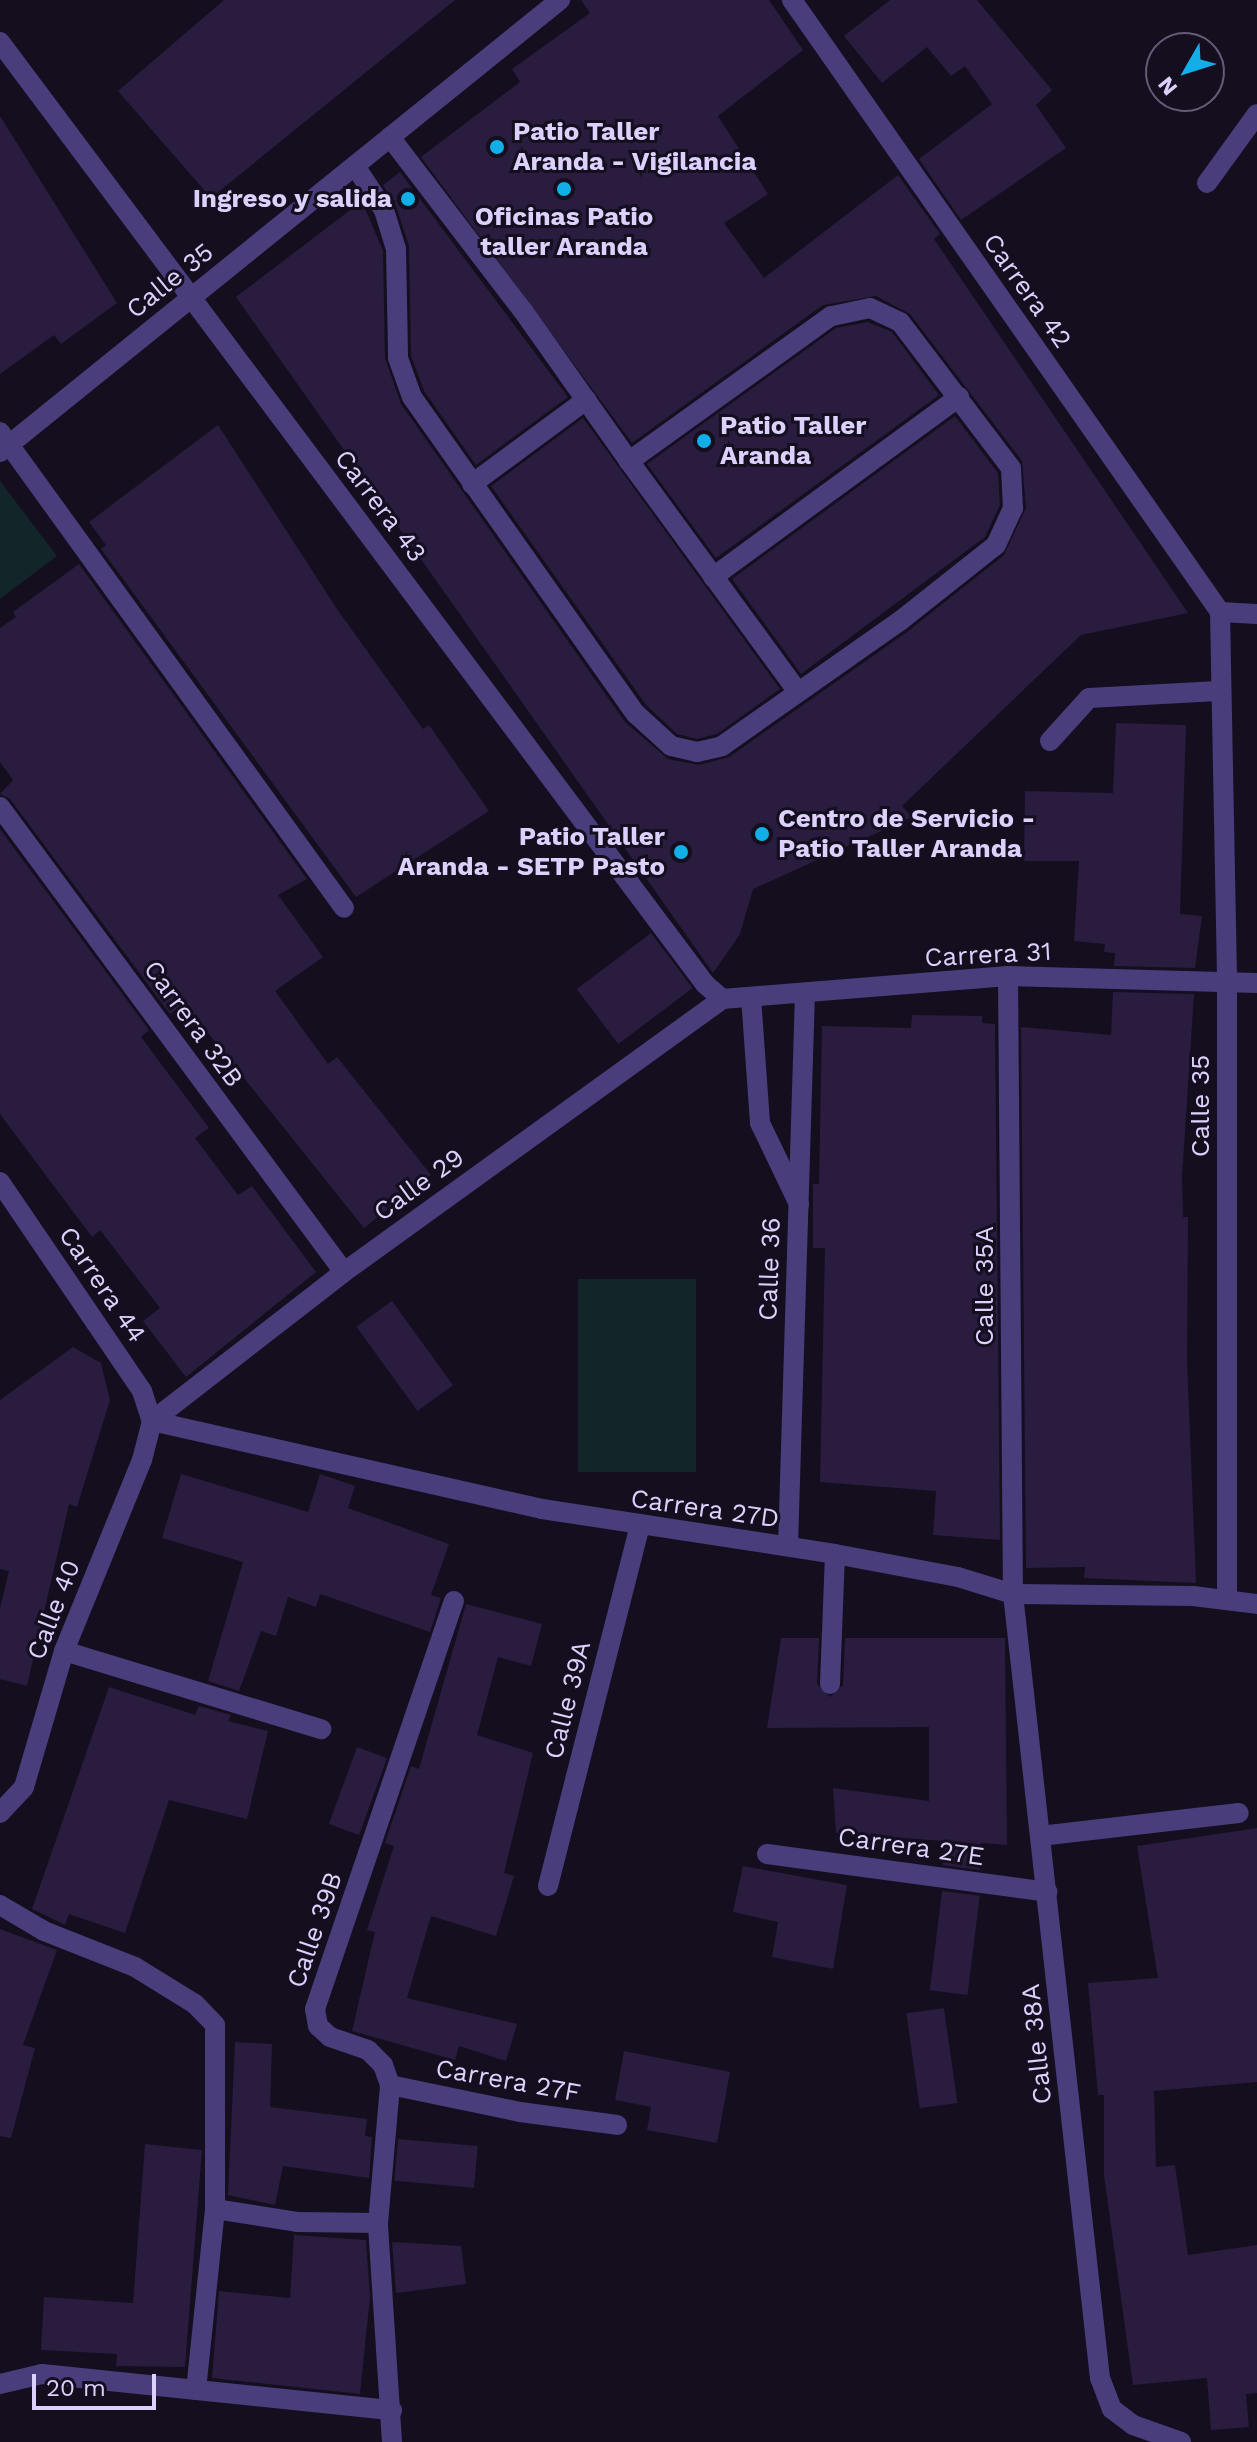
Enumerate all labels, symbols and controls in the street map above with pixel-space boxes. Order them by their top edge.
north arrow [1145,32,1225,112]
text: N [1153,72,1182,100]
place label: Patio Taller Aranda - Vigilancia [513,116,757,178]
marker: Patio Taller Aranda - Vigilancia [488,138,506,156]
marker: Oficinas Patio taller Aranda [555,180,573,198]
place label: Ingreso y salida [192,183,392,215]
marker: Ingreso y salida [399,190,417,208]
place label: Oficinas Patio taller Aranda [475,201,653,262]
street label: Carrera 42 [976,227,1078,355]
street label: Calle 35 [120,237,220,325]
place label: Patio Taller Aranda [720,410,867,472]
marker: Patio Taller Aranda [695,432,713,450]
street label: Carrera 43 [327,443,433,569]
place label: Centro de Servicio - Patio Taller Aranda [778,803,1035,864]
place label: Patio Taller Aranda - SETP Pasto [397,821,665,882]
marker: Centro de Servicio - Patio Taller Aranda [753,825,771,843]
marker: Patio Taller Aranda - SETP Pasto [672,843,690,861]
street label: Carrera 31 [924,936,1052,974]
street label: Carrera 32B [136,954,250,1094]
street label: Calle 35 [1185,1055,1217,1157]
street label: Calle 29 [368,1142,470,1228]
street label: Calle 36 [753,1217,787,1321]
street label: Carrera 44 [52,1221,152,1349]
street label: Calle 35A [969,1226,1001,1346]
street label: Carrera 27D [628,1483,782,1535]
street label: Calle 40 [21,1556,87,1664]
street label: Calle 39A [538,1638,598,1762]
street label: Carrera 27E [836,1821,986,1873]
street label: Calle 39B [281,1868,349,1992]
street label: Calle 38A [1015,1982,1059,2106]
street label: Carrera 27F [433,2053,583,2109]
scale bar [36,2358,160,2408]
text: 20 m [46,2374,106,2402]

